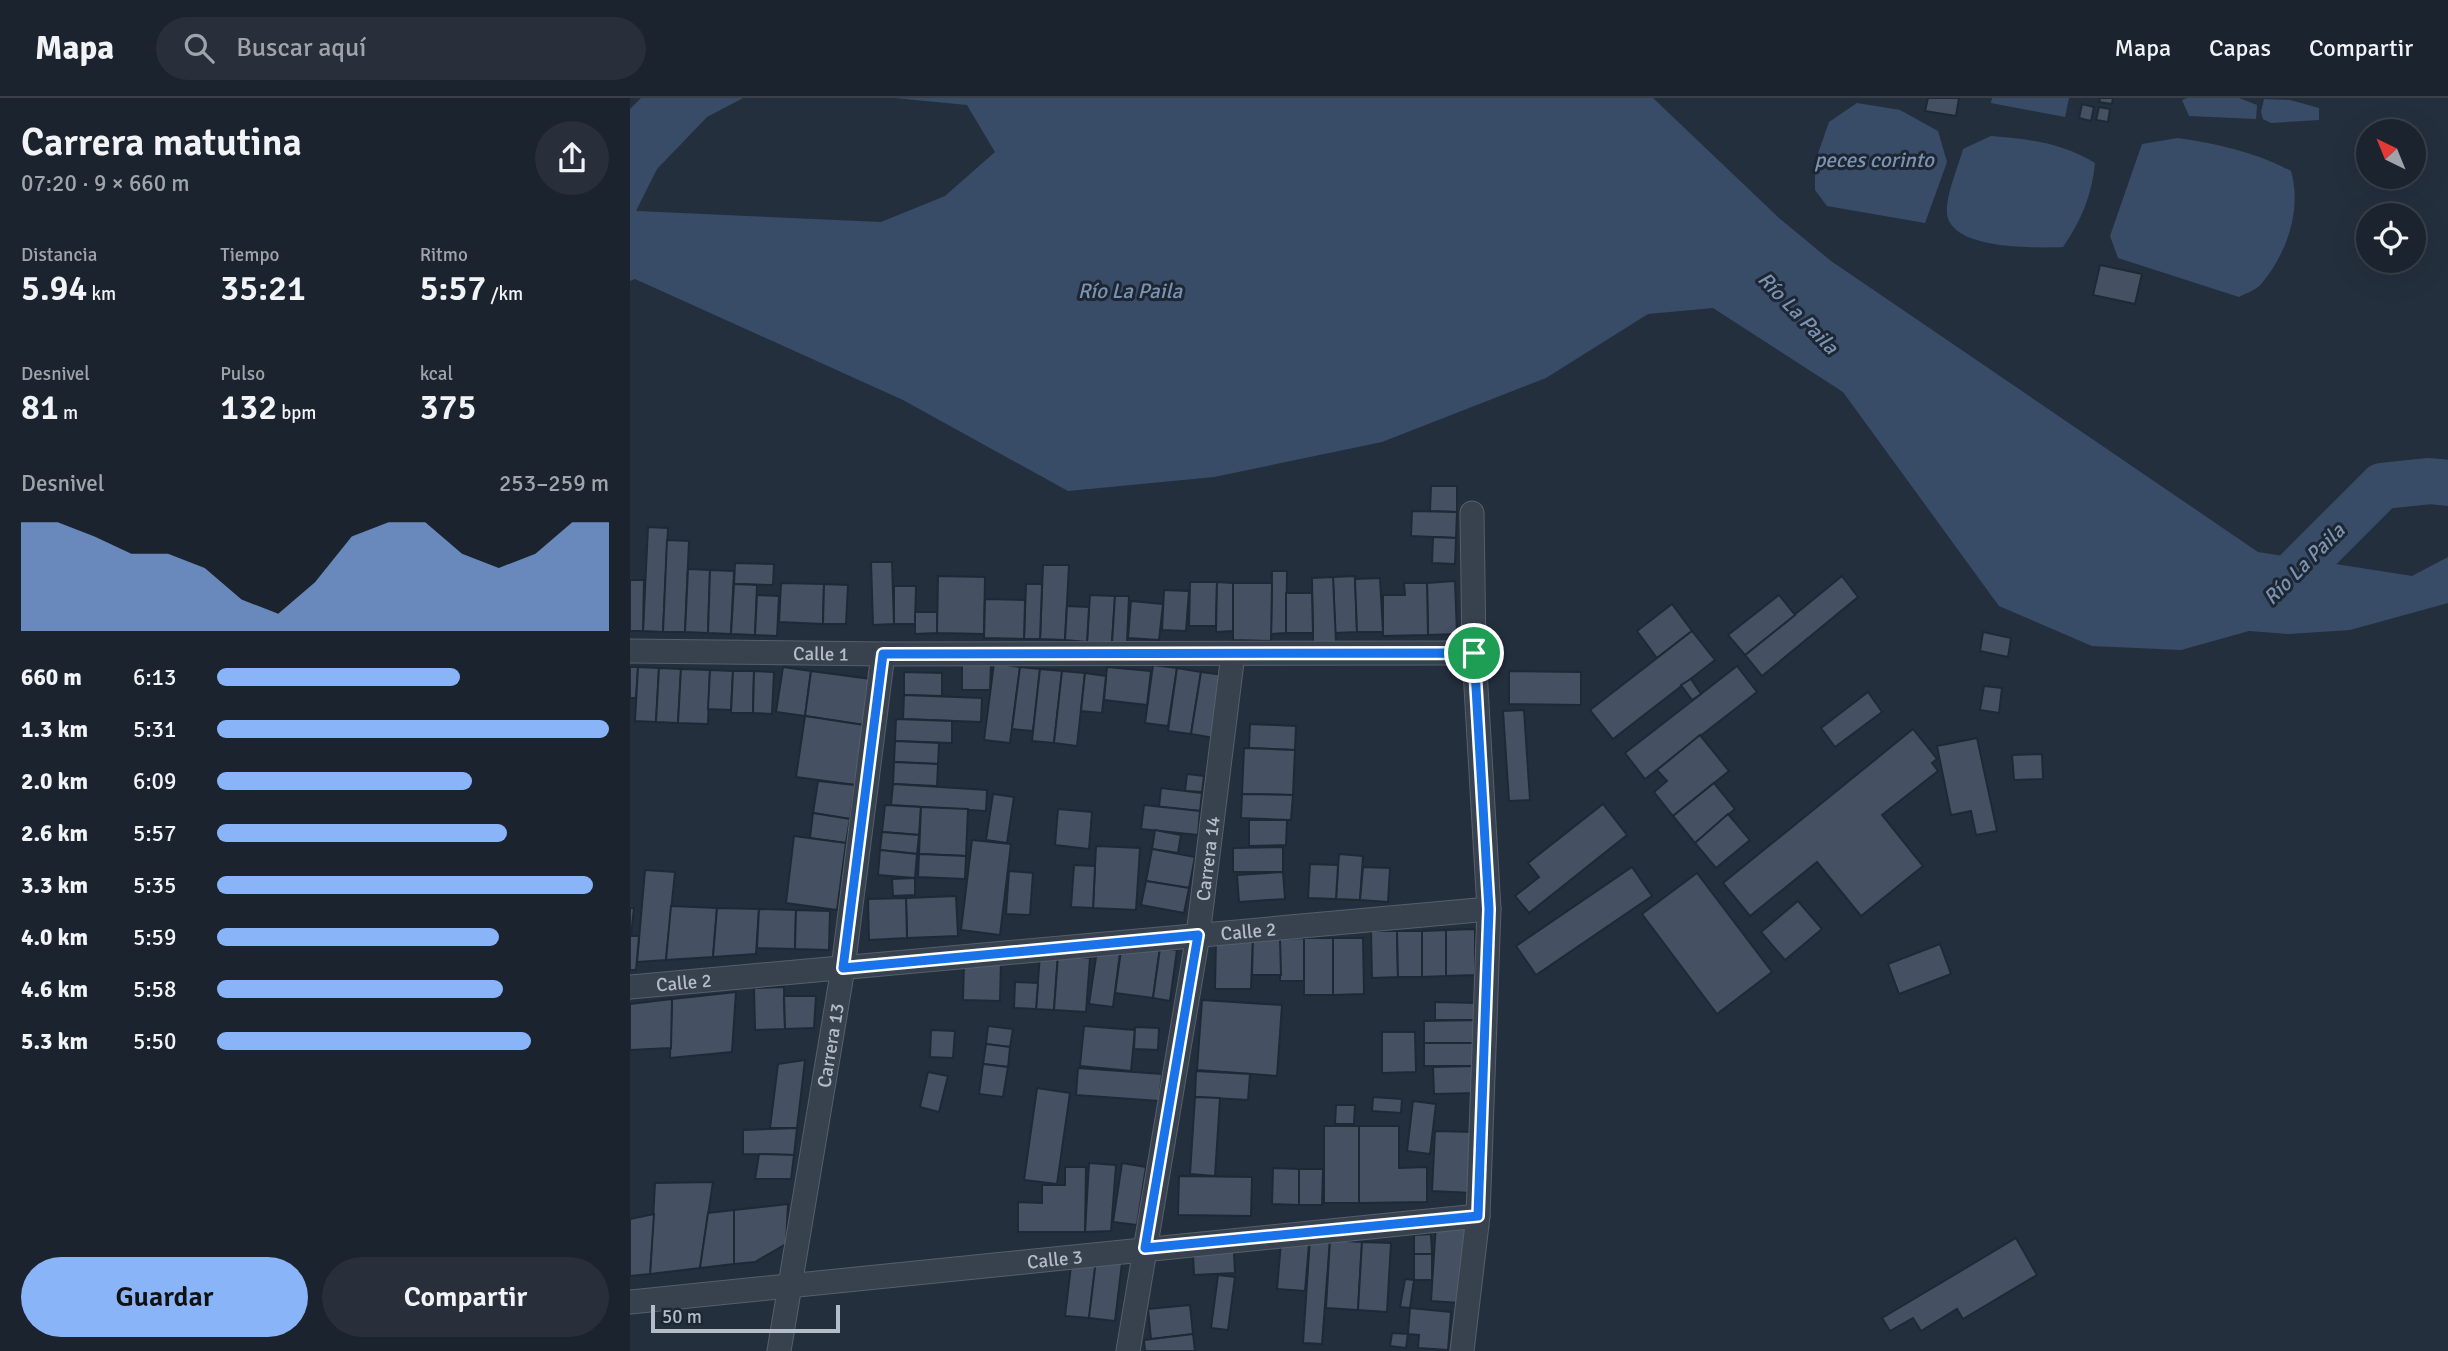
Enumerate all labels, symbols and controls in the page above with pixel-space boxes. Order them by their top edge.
search box [156,17,646,80]
text: Mapa [35,28,114,69]
icon: search [180,29,218,67]
text: Buscar aquí [236,32,366,64]
text: Mapa [2115,33,2171,63]
text: Capas [2209,33,2271,63]
text: Compartir [2309,33,2413,63]
text: Carrera matutina [21,119,302,166]
north arrow [2356,119,2426,189]
map controls [2356,119,2426,273]
button: share [535,121,609,195]
water label: peces corinto [1814,147,1935,173]
text: 07:20 · 9 × 660 m [21,169,190,198]
button: locate [2356,203,2426,273]
text: Distancia [21,243,97,267]
text: Tiempo [220,243,279,267]
text: Ritmo [420,243,468,267]
water label: Río La Paila [1752,266,1845,361]
text: 5.94 [21,267,87,310]
text: 35:21 [220,267,306,310]
text: 5:57 [420,267,486,310]
water label: Río La Paila [1078,278,1184,304]
text: km [87,282,116,306]
text: /km [486,282,523,306]
text: Desnivel [21,362,90,386]
text: Pulso [220,362,265,386]
text: kcal [420,362,453,386]
text: 81 [21,386,59,429]
text: 132 [220,386,277,429]
text: 375 [420,386,476,429]
text: m [59,401,78,425]
text: bpm [277,401,316,425]
text: Desnivel [21,469,104,498]
text: 253–259 m [499,469,609,498]
water label: Río La Paila [2258,517,2351,610]
pin [1444,623,1504,683]
icon: arrive [1455,634,1493,672]
street label: Calle 1 [793,642,849,667]
text: 660 m [21,663,82,692]
text: 6:13 [133,663,176,692]
text: 1.3 km [21,715,88,744]
text: 5:31 [133,715,176,744]
text: 2.0 km [21,767,88,796]
text: 6:09 [133,767,176,796]
street label: Carrera 14 [1191,815,1226,902]
text: 2.6 km [21,819,88,848]
text: 5:57 [133,819,176,848]
text: 3.3 km [21,871,88,900]
text: 5:35 [133,871,176,900]
street label: Calle 2 [1220,917,1277,946]
text: 4.0 km [21,923,88,952]
text: 5:59 [133,923,176,952]
street label: Calle 2 [655,969,713,998]
text: 4.6 km [21,975,88,1004]
text: 5:58 [133,975,176,1004]
street label: Carrera 13 [812,1001,850,1089]
text: 5.3 km [21,1027,88,1056]
text: 5:50 [133,1027,176,1056]
street label: Calle 3 [1026,1245,1084,1275]
button: Guardar [21,1257,308,1337]
button: Compartir [322,1257,609,1337]
scale bar [651,1302,840,1334]
text: 50 m [662,1305,702,1329]

